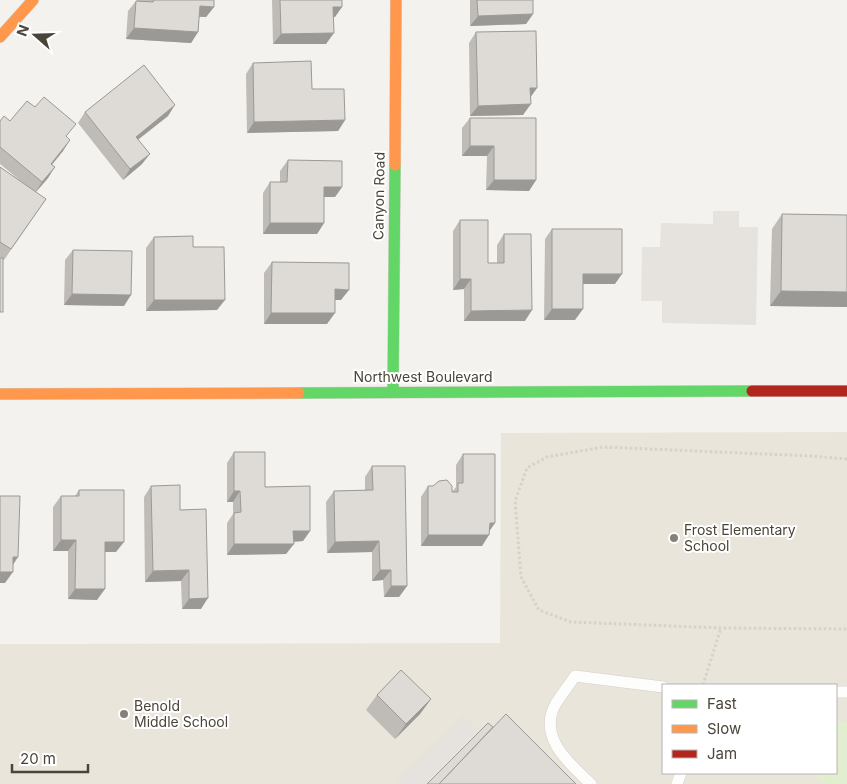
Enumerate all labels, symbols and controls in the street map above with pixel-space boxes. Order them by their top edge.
north arrow [10,10,60,60]
text: N [13,22,32,38]
street label: Canyon Road [369,152,388,240]
street label: Northwest Boulevard [354,368,492,385]
place label: Frost Elementary School [684,521,796,554]
marker: Frost Elementary School [668,532,680,544]
legend [662,684,837,774]
text: Fast [707,694,737,713]
place label: Benold Middle School [134,697,228,730]
marker: Benold Middle School [118,708,130,720]
text: Slow [707,719,741,738]
scale bar [12,742,89,774]
text: Jam [707,744,737,763]
text: 20 m [20,749,56,768]

